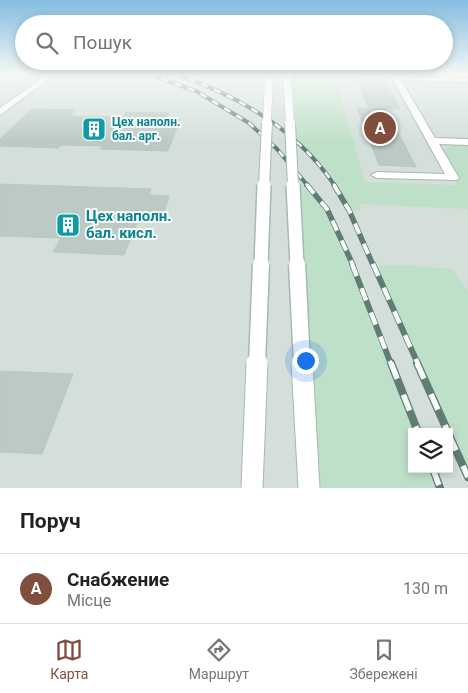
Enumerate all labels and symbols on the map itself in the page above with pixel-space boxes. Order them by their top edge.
pin: A [364,109,396,147]
place label: Цех наполн. бал. арг. [112,115,180,143]
building icon: Цех наполн. бал. арг. [81,116,107,142]
place label: Цех наполн. бал. кисл. [86,207,172,242]
building icon: Цех наполн. бал. кисл. [55,212,81,238]
your location [293,348,319,374]

